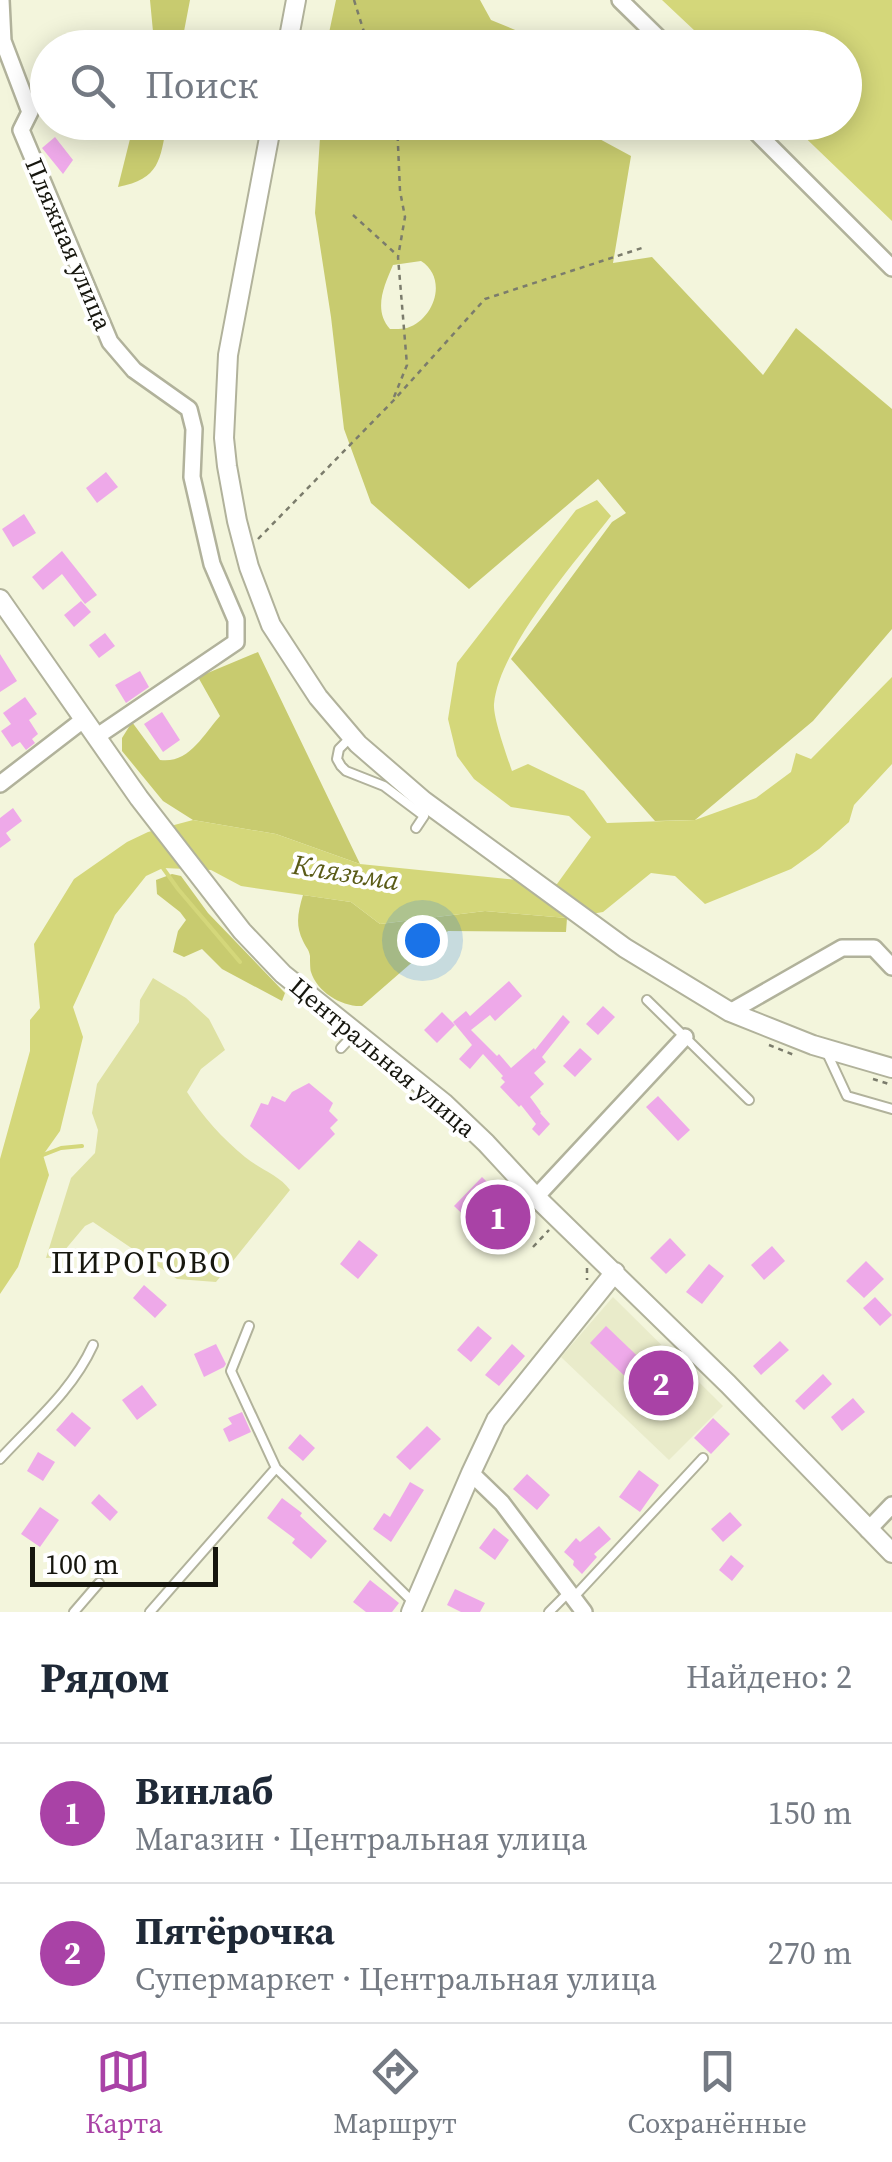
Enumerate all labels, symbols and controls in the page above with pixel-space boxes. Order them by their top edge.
search box [30,30,862,140]
icon: search [65,58,120,113]
text: Поиск [145,59,258,111]
street label: Пляжная улица [17,153,121,336]
water label: Клязьма [289,845,402,899]
your location [397,915,448,966]
street label: Центральная улица [283,969,483,1145]
pin: 1 [466,1180,530,1254]
district label: ПИРОГОВО [51,1242,233,1283]
pin: 2 [628,1346,694,1420]
scale bar [30,1542,218,1586]
text: 100 m [45,1545,119,1583]
text: Рядом [40,1648,169,1706]
text: Найдено: 2 [686,1655,852,1699]
text: Винлаб [135,1765,273,1817]
text: 1 [64,1791,81,1835]
text: 150 m [768,1791,852,1835]
text: Магазин · Центральная улица [135,1817,587,1861]
text: Пятёрочка [135,1905,335,1957]
text: 2 [64,1931,81,1975]
text: 270 m [768,1931,852,1975]
text: Супермаркет · Центральная улица [135,1957,657,2001]
tab: Карта [85,2044,163,2142]
tab: Маршрут [333,2044,457,2142]
tab: Сохранённые [627,2044,807,2142]

